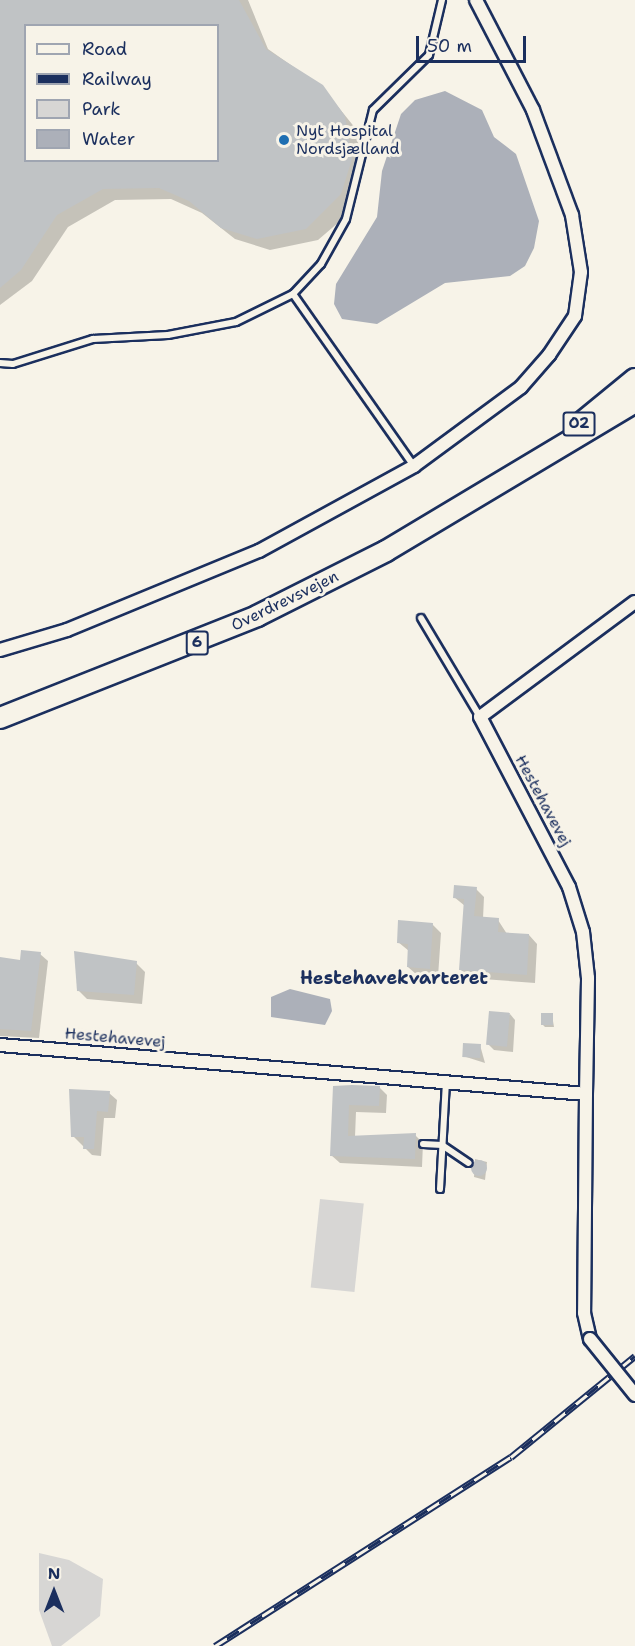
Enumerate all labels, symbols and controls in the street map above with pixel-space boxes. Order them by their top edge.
legend [24,24,219,162]
scale bar [419,24,528,62]
text: 50 m [427,34,472,58]
text: Road [82,37,127,61]
text: Railway [82,67,152,91]
text: Park [82,97,121,121]
place label: Nyt Hospital Nordsjælland [296,121,400,159]
text: Water [82,127,135,151]
marker: Nyt Hospital Nordsjælland [277,133,291,147]
road number: O2 [562,412,596,436]
street label: Overdrevsvejen [228,567,342,635]
road number: 6 [185,631,209,655]
street label: Hestehavevej [511,752,575,850]
district label: Hestehavekvarteret [300,967,488,989]
street label: Hestehavevej [64,1024,166,1052]
north arrow [24,1562,84,1622]
text: N [48,1563,60,1584]

